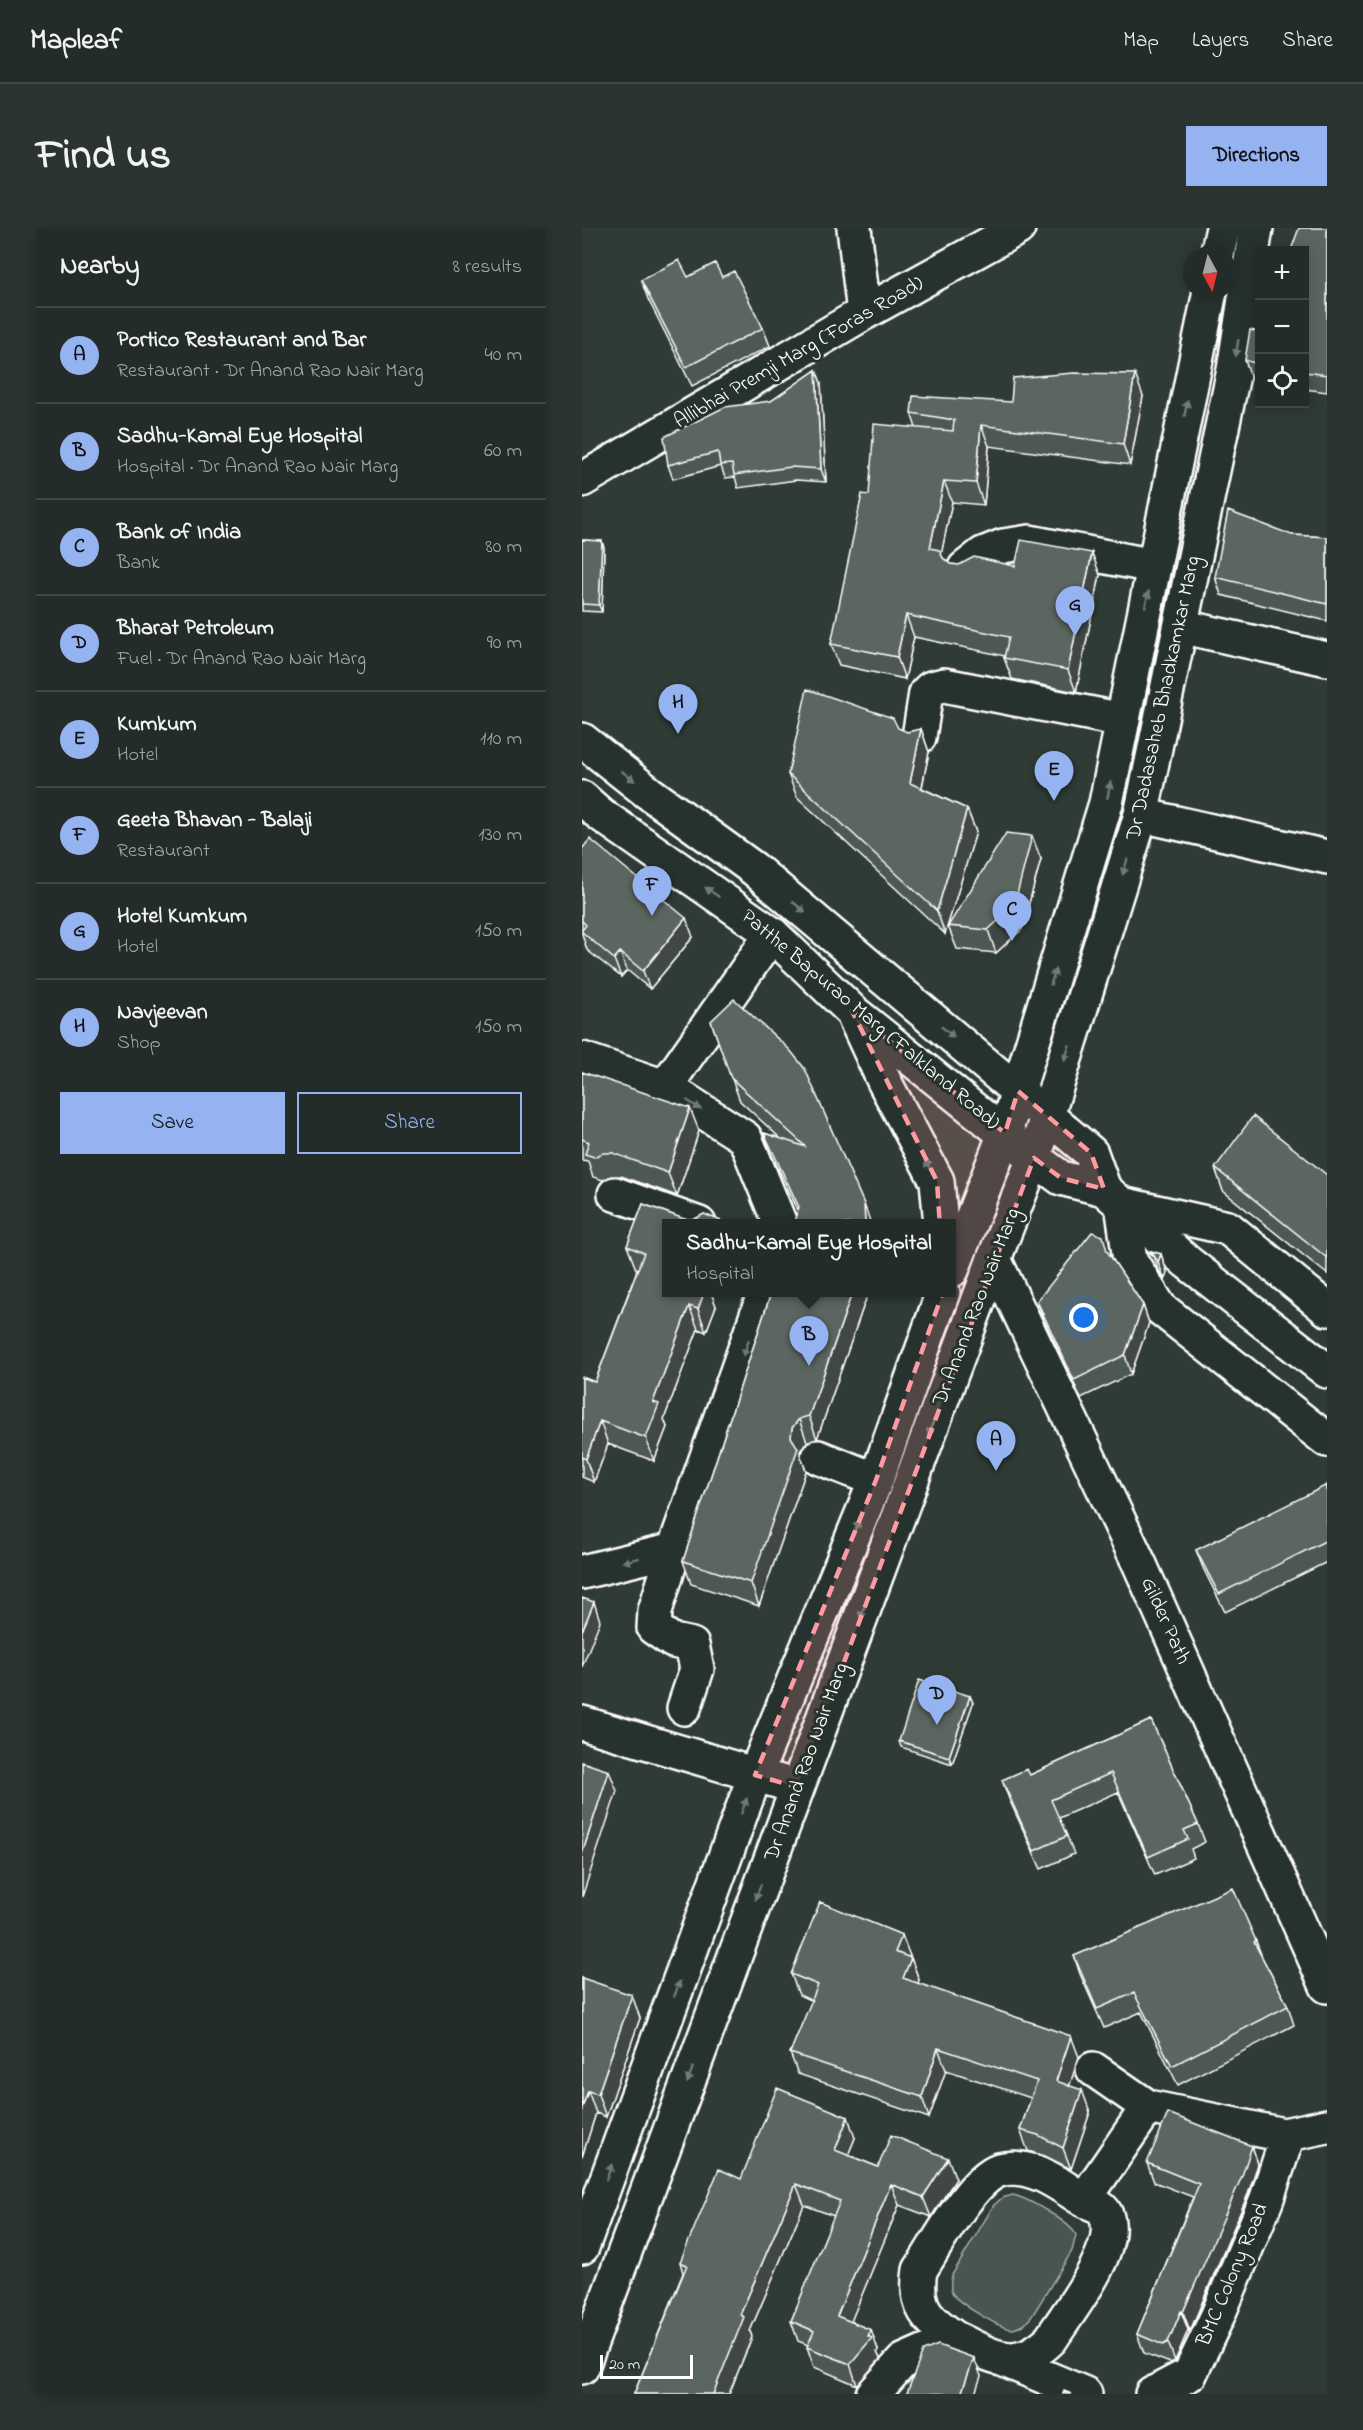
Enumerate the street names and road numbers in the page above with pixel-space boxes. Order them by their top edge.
street label: Allibhai Premji Marg (Foras Road) [669,269,930,439]
street label: Dr Dadasaheb Bhadkamkar Marg [1119,553,1211,844]
street label: Patthe Bapurao Marg (Falkland Road) [733,903,1006,1139]
street label: Dr Anand Rao Nair Marg [925,1204,1030,1412]
street label: Gilder Path [1132,1573,1198,1669]
street label: Dr Anand Rao Nair Marg [757,1658,859,1867]
street label: BMC Colony Road [1189,2199,1279,2353]

